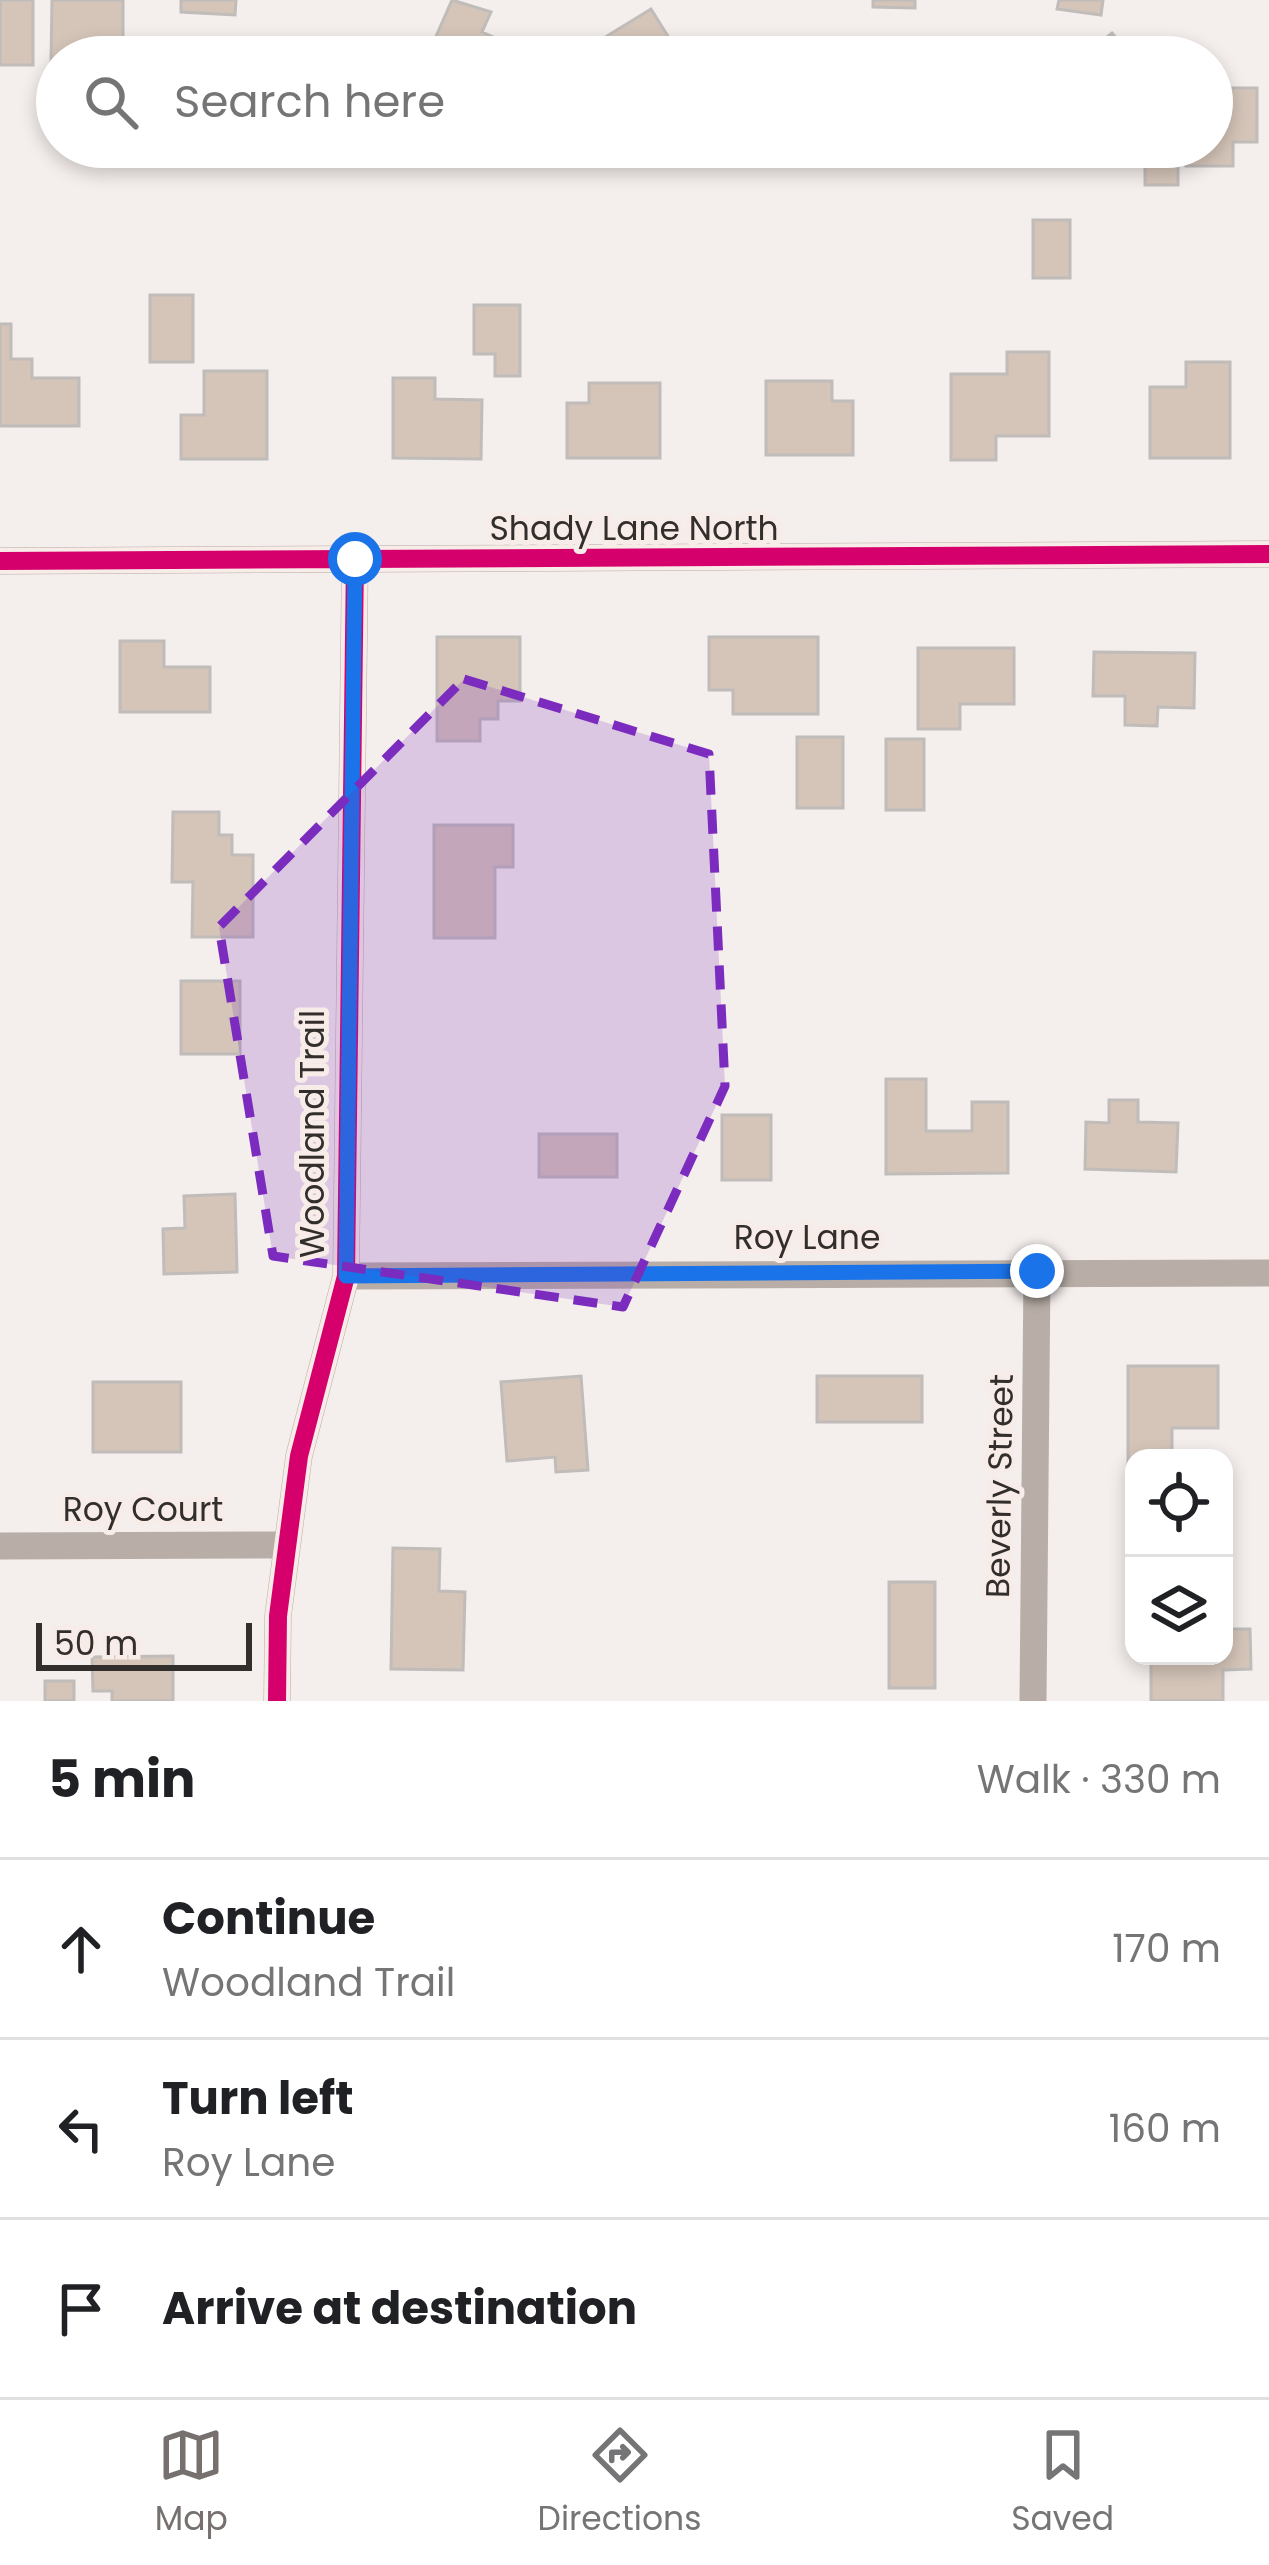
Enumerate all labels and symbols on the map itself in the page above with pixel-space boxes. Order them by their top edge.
street label: Shady Lane North [489,505,779,552]
route start [328,532,382,586]
street label: Woodland Trail [289,1010,336,1258]
street label: Roy Lane [734,1214,880,1261]
route end [1010,1244,1064,1298]
street label: Beverly Street [974,1374,1025,1598]
street label: Roy Court [63,1486,223,1533]
scale bar [36,1617,252,1670]

